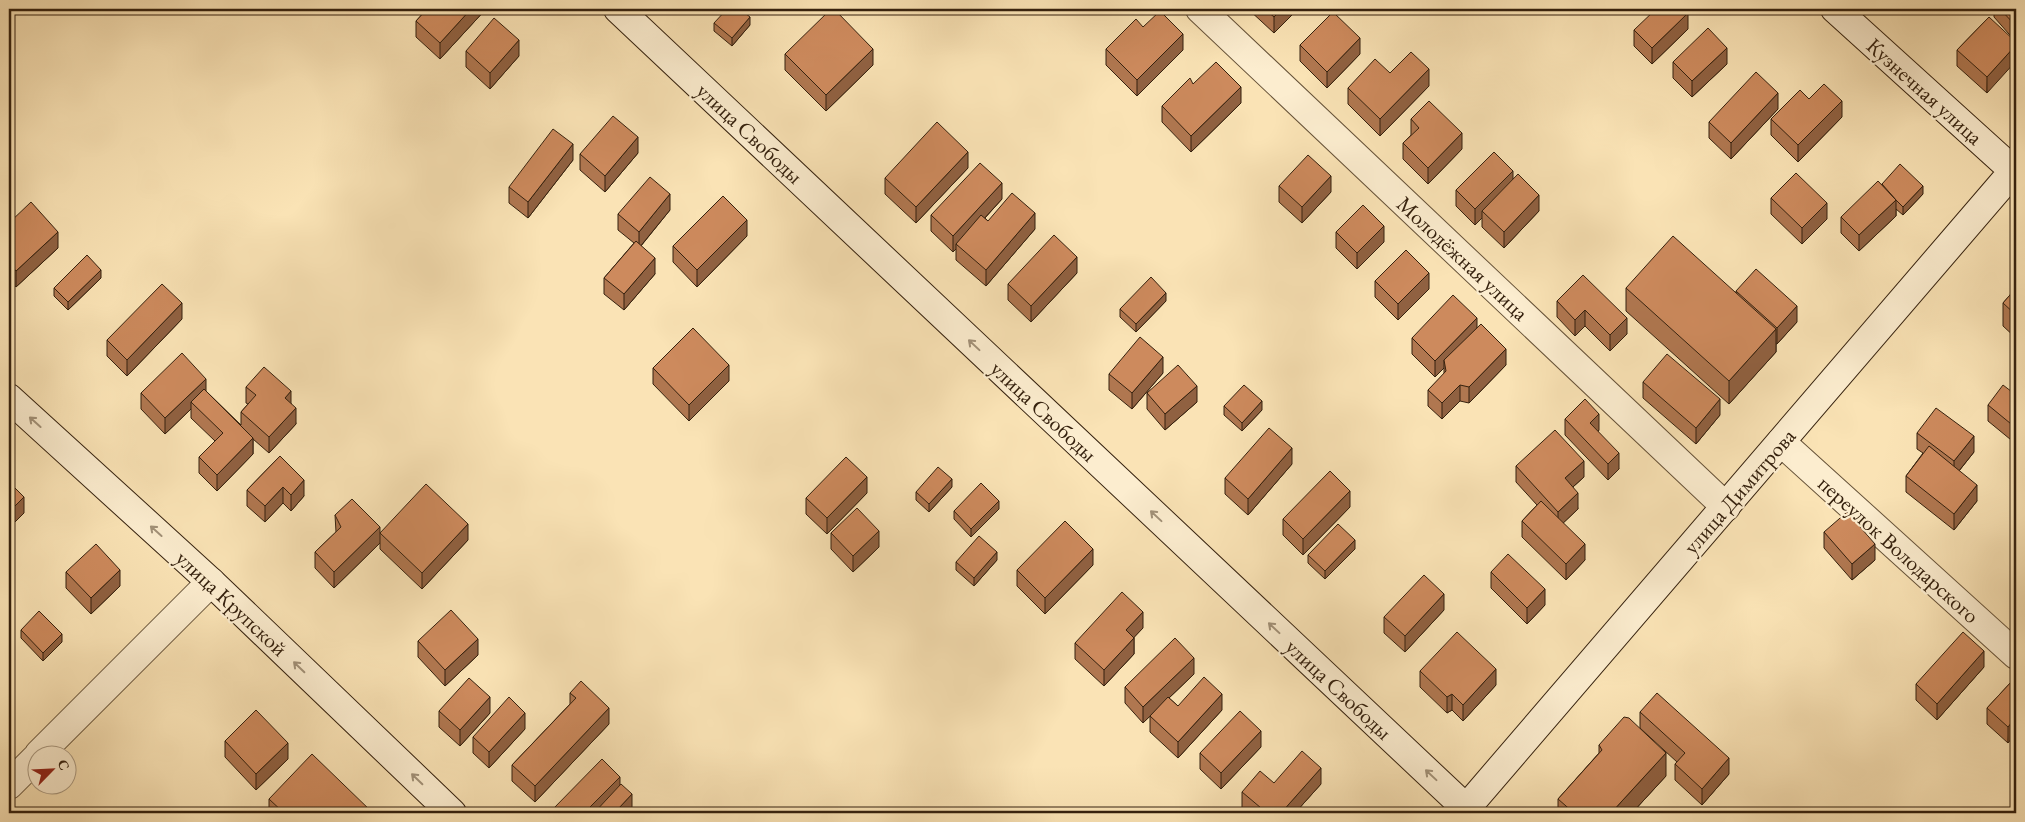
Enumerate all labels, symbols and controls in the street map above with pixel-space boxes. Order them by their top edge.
street label: Кузнечная улица [1860,31,1989,152]
street label: улица Свободы [690,76,809,190]
street label: Молодёжная улица [1391,190,1535,327]
one-way arrow [968,339,981,351]
street label: улица Свободы [984,354,1103,468]
one-way arrow [29,416,42,428]
street label: улица Димитрова [1677,422,1802,560]
street label: переулок Володарского [1812,469,1986,630]
one-way arrow [1150,510,1162,522]
one-way arrow [149,526,162,537]
street label: улица Крупской [169,544,294,663]
one-way arrow [1268,622,1281,634]
street label: улица Свободы [1279,632,1398,746]
one-way arrow [293,661,306,673]
north arrow [28,744,78,794]
text: С [54,757,74,773]
one-way arrow [1424,769,1437,781]
one-way arrow [411,774,423,786]

